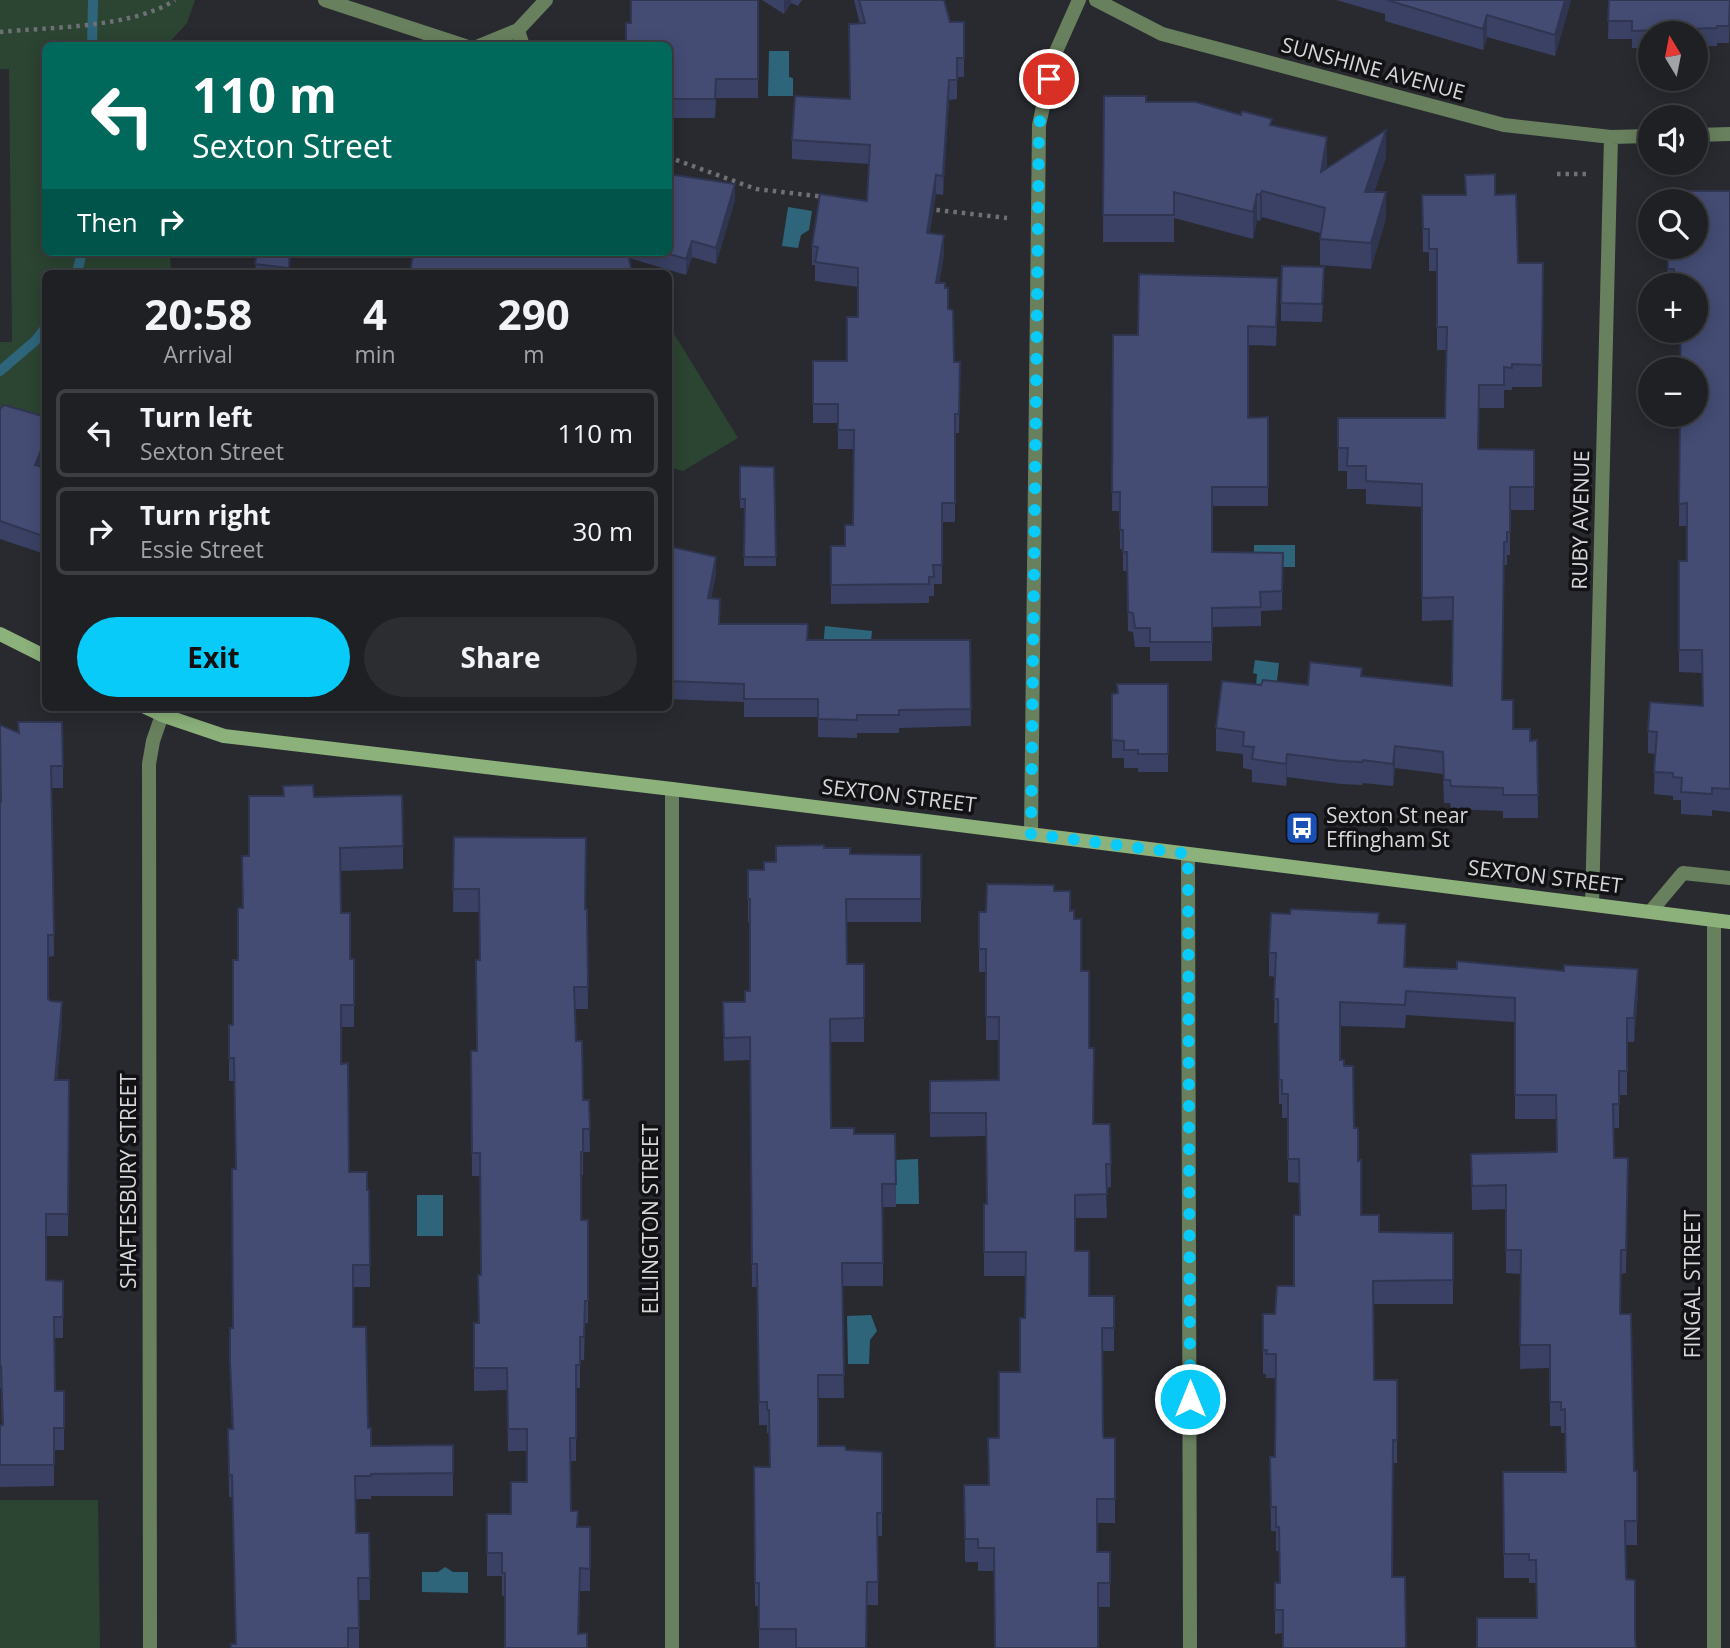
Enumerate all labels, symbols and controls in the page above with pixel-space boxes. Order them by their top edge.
north arrow [1638,21,1708,91]
map controls [1638,21,1708,427]
street label: SUNSHINE AVENUE [1278,30,1468,106]
pin [1019,49,1079,109]
icon: arrive [1030,60,1068,98]
text: 110 m [192,61,337,127]
icon: left [77,70,168,161]
button: sound [1638,105,1708,175]
text: Sexton Street [192,124,392,167]
button: search [1638,189,1708,259]
icon: right [152,203,190,241]
text: Then [77,204,138,240]
button: + [1638,273,1708,343]
text: 20:58 [144,285,252,342]
text: 4 [363,285,387,342]
text: 290 [498,285,570,342]
text: Arrival [164,338,233,370]
text: min [354,338,396,370]
text: m [523,338,544,370]
button: − [1638,357,1708,427]
text: Turn left [140,399,252,435]
icon: left [81,414,119,452]
text: 110 m [558,415,633,451]
text: Sexton Street [140,435,284,467]
street label: RUBY AVENUE [1565,450,1595,590]
text: Turn right [140,497,271,533]
icon: right [81,512,119,550]
text: 30 m [572,513,633,549]
text: Essie Street [140,533,264,565]
button: Exit [77,617,350,697]
button: Share [364,617,637,697]
street label: SEXTON STREET [820,772,978,818]
place label: Sexton St near Effingham St [1326,801,1469,853]
bus stop icon: Sexton St near Effingham St [1283,809,1321,847]
street label: SEXTON STREET [1466,853,1624,899]
street label: SHAFTESBURY STREET [114,1073,142,1289]
street label: ELLINGTON STREET [636,1123,664,1314]
street label: FINGAL STREET [1678,1209,1706,1358]
position arrow [1153,1362,1227,1436]

